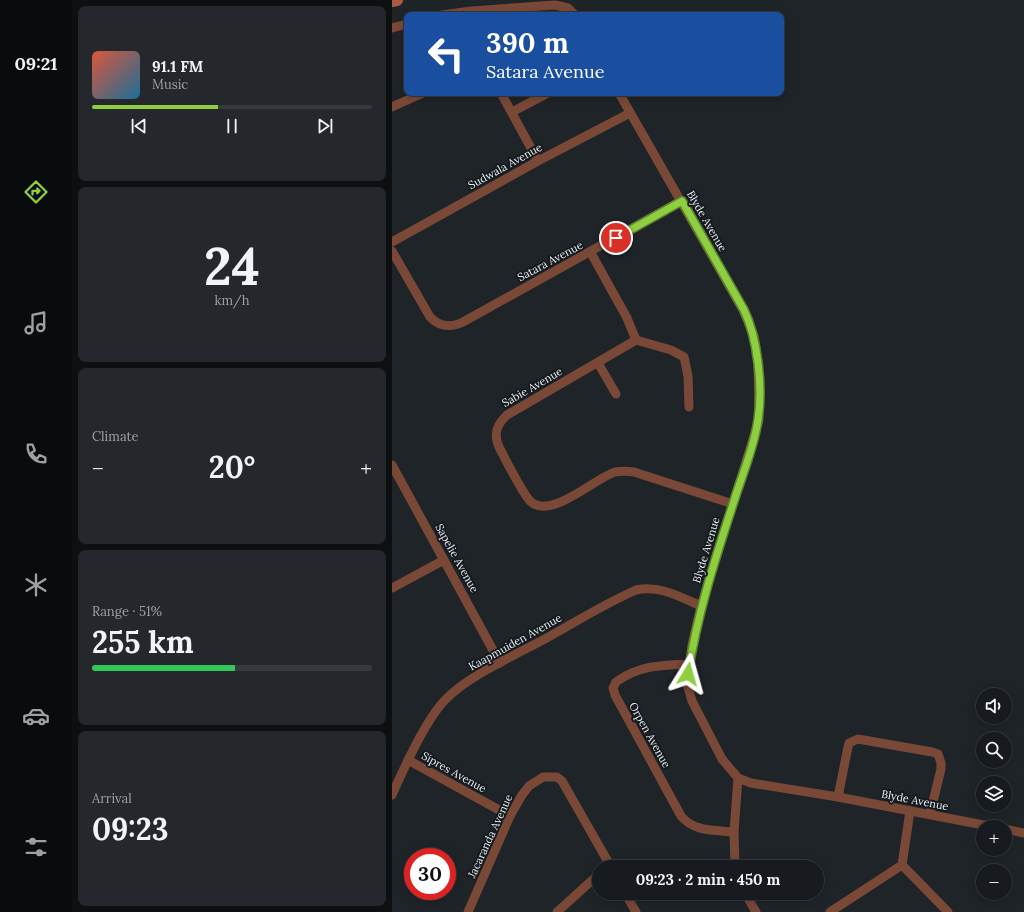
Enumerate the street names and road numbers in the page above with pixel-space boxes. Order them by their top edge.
street label: Sudwala Avenue [466,140,545,192]
street label: Blyde Avenue [684,188,730,254]
street label: Satara Avenue [515,238,585,284]
street label: Sabie Avenue [499,364,565,410]
street label: Blyde Avenue [689,515,723,585]
street label: Sapelie Avenue [432,521,482,595]
street label: Kaapmuiden Avenue [466,611,564,673]
street label: Orpen Avenue [626,700,674,770]
street label: Sipres Avenue [419,748,489,796]
street label: Blyde Avenue [880,787,950,813]
street label: Jacaranda Avenue [464,792,516,881]

